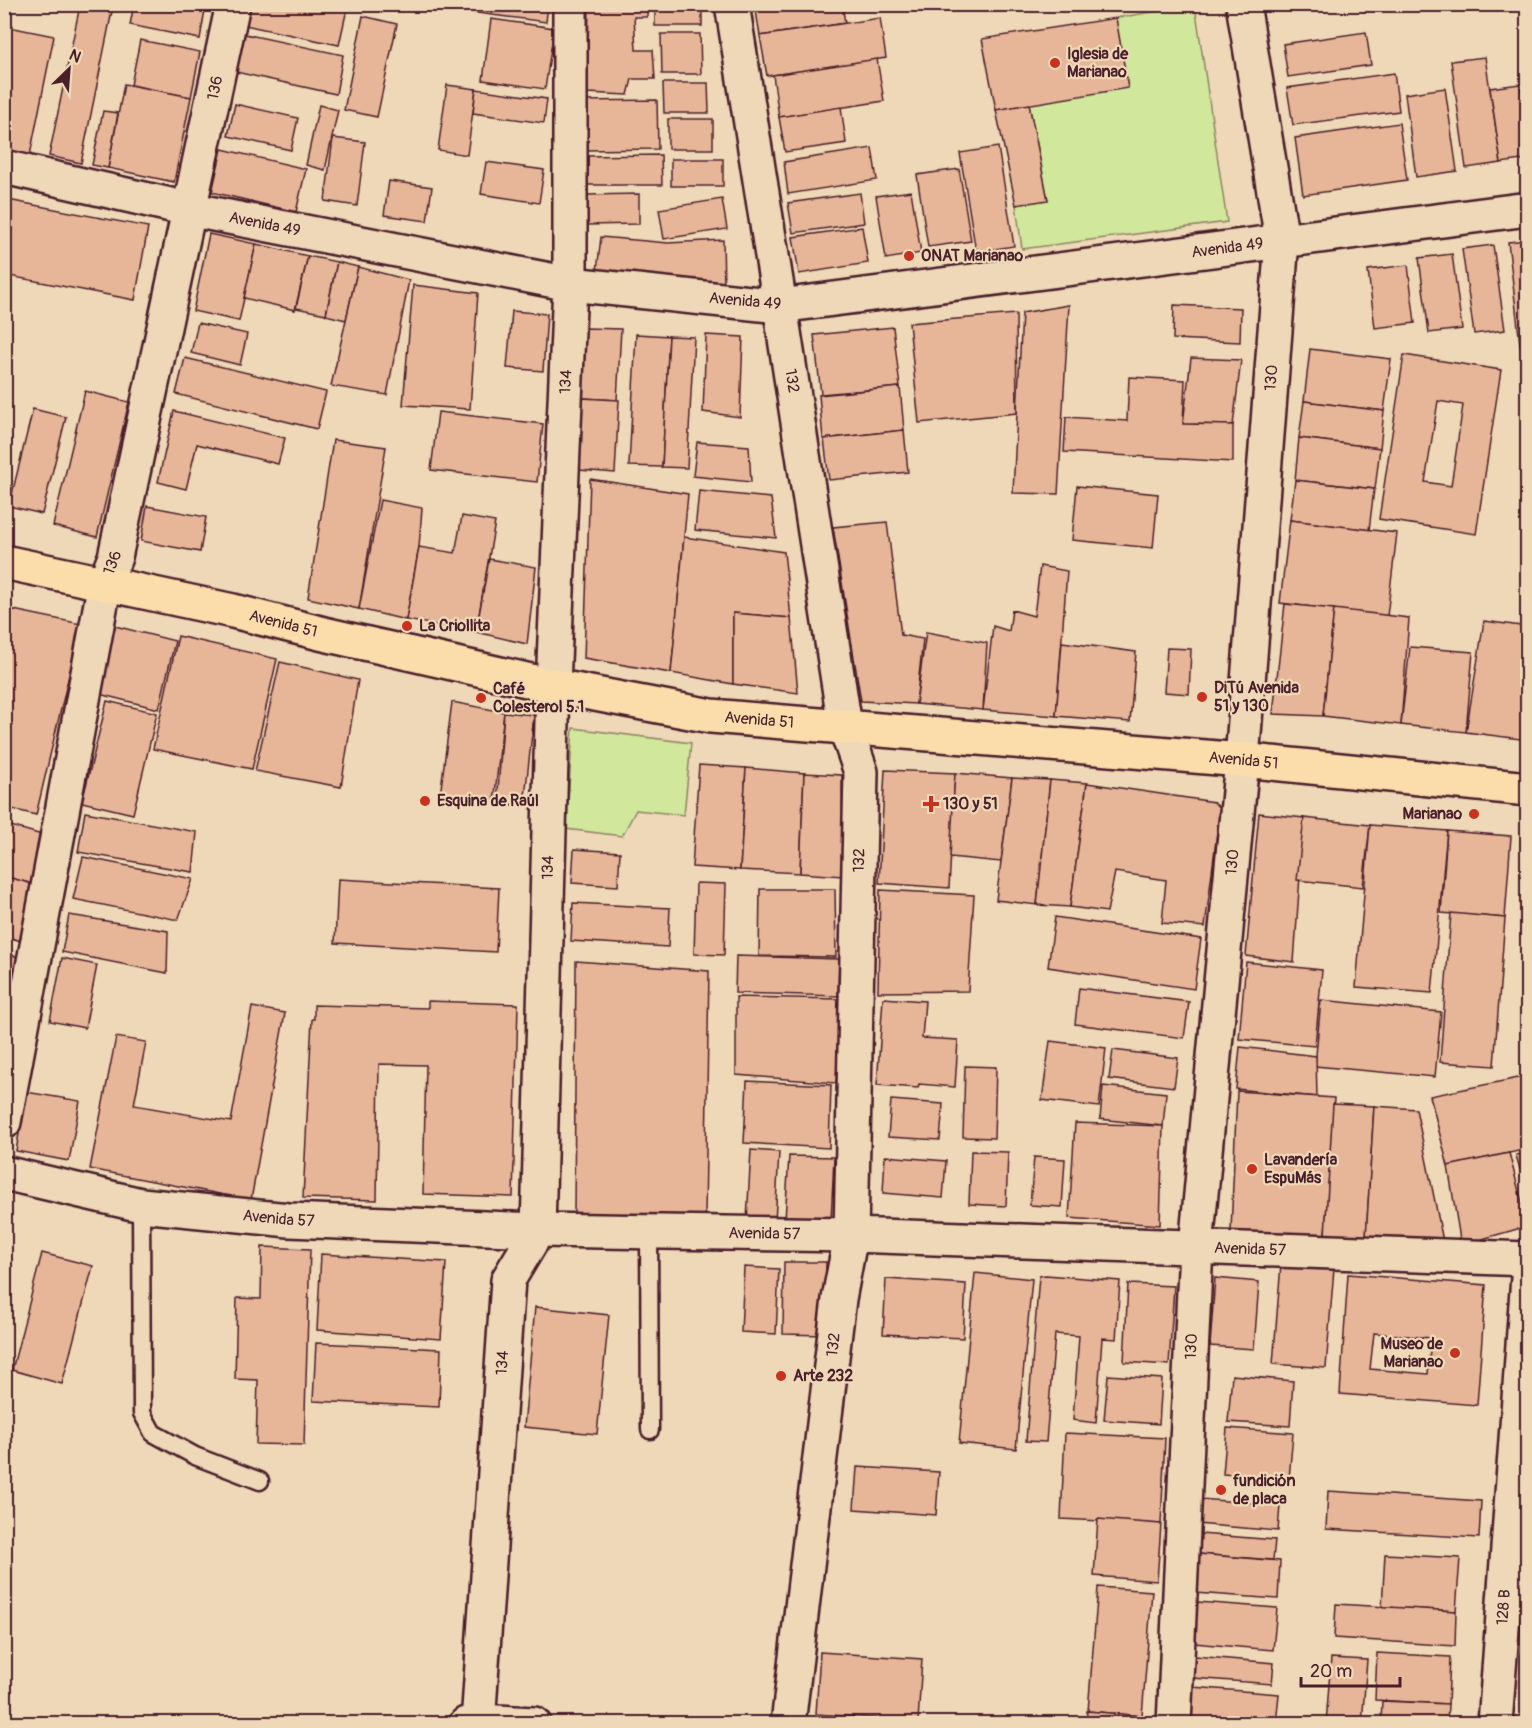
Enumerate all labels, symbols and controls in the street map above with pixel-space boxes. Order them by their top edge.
north arrow [39,39,99,99]
place label: Iglesia de Marianao [1067,44,1129,82]
text: N [66,45,84,68]
marker: Iglesia de Marianao [1048,56,1062,70]
street label: 136 [203,74,227,102]
street label: Avenida 49 [227,207,302,241]
street label: Avenida 49 [1190,233,1264,263]
place label: ONAT Marianao [921,246,1023,266]
marker: ONAT Marianao [902,249,916,263]
street label: Avenida 49 [708,288,782,314]
street label: 130 [1260,364,1282,392]
street label: 132 [780,368,804,395]
street label: 134 [555,369,576,394]
street label: 136 [99,549,126,578]
street label: Avenida 51 [247,605,320,642]
place label: La Criollita [419,616,491,636]
marker: La Criollita [400,619,414,633]
place label: DiTú Avenida 51 y 130 [1214,678,1299,716]
place label: Café Colesterol 5.1 [493,679,584,717]
marker: DiTú Avenida 51 y 130 [1195,690,1209,704]
marker: Café Colesterol 5.1 [474,691,488,705]
street label: Avenida 51 [723,707,795,733]
street label: Avenida 51 [1208,747,1279,774]
place label: Esquina de Raúl [437,791,539,811]
marker: Esquina de Raúl [418,794,432,808]
place label: 130 y 51 [943,794,998,814]
marker: 130 y 51 [924,797,938,811]
place label: Marianao [1402,804,1462,824]
marker: Marianao [1467,807,1481,821]
street label: 132 [849,848,869,873]
street label: 130 [1221,848,1244,876]
street label: 134 [538,855,558,880]
place label: Lavandería EspuMás [1264,1150,1338,1188]
marker: Lavandería EspuMás [1245,1162,1259,1176]
street label: Avenida 57 [242,1205,316,1231]
street label: Avenida 57 [728,1223,801,1244]
street label: Avenida 57 [1214,1238,1287,1260]
street label: 132 [822,1331,845,1358]
street label: 130 [1181,1333,1202,1360]
place label: Museo de Marianao [1380,1334,1444,1372]
marker: Museo de Marianao [1448,1346,1462,1360]
street label: 134 [492,1350,513,1376]
place label: Arte 232 [793,1366,853,1386]
marker: Arte 232 [774,1369,788,1383]
place label: fundición de placa [1233,1471,1295,1509]
marker: fundición de placa [1214,1483,1228,1497]
street label: 128 B [1492,1589,1515,1626]
scale bar [1301,1650,1400,1688]
text: 20 m [1310,1660,1352,1683]

